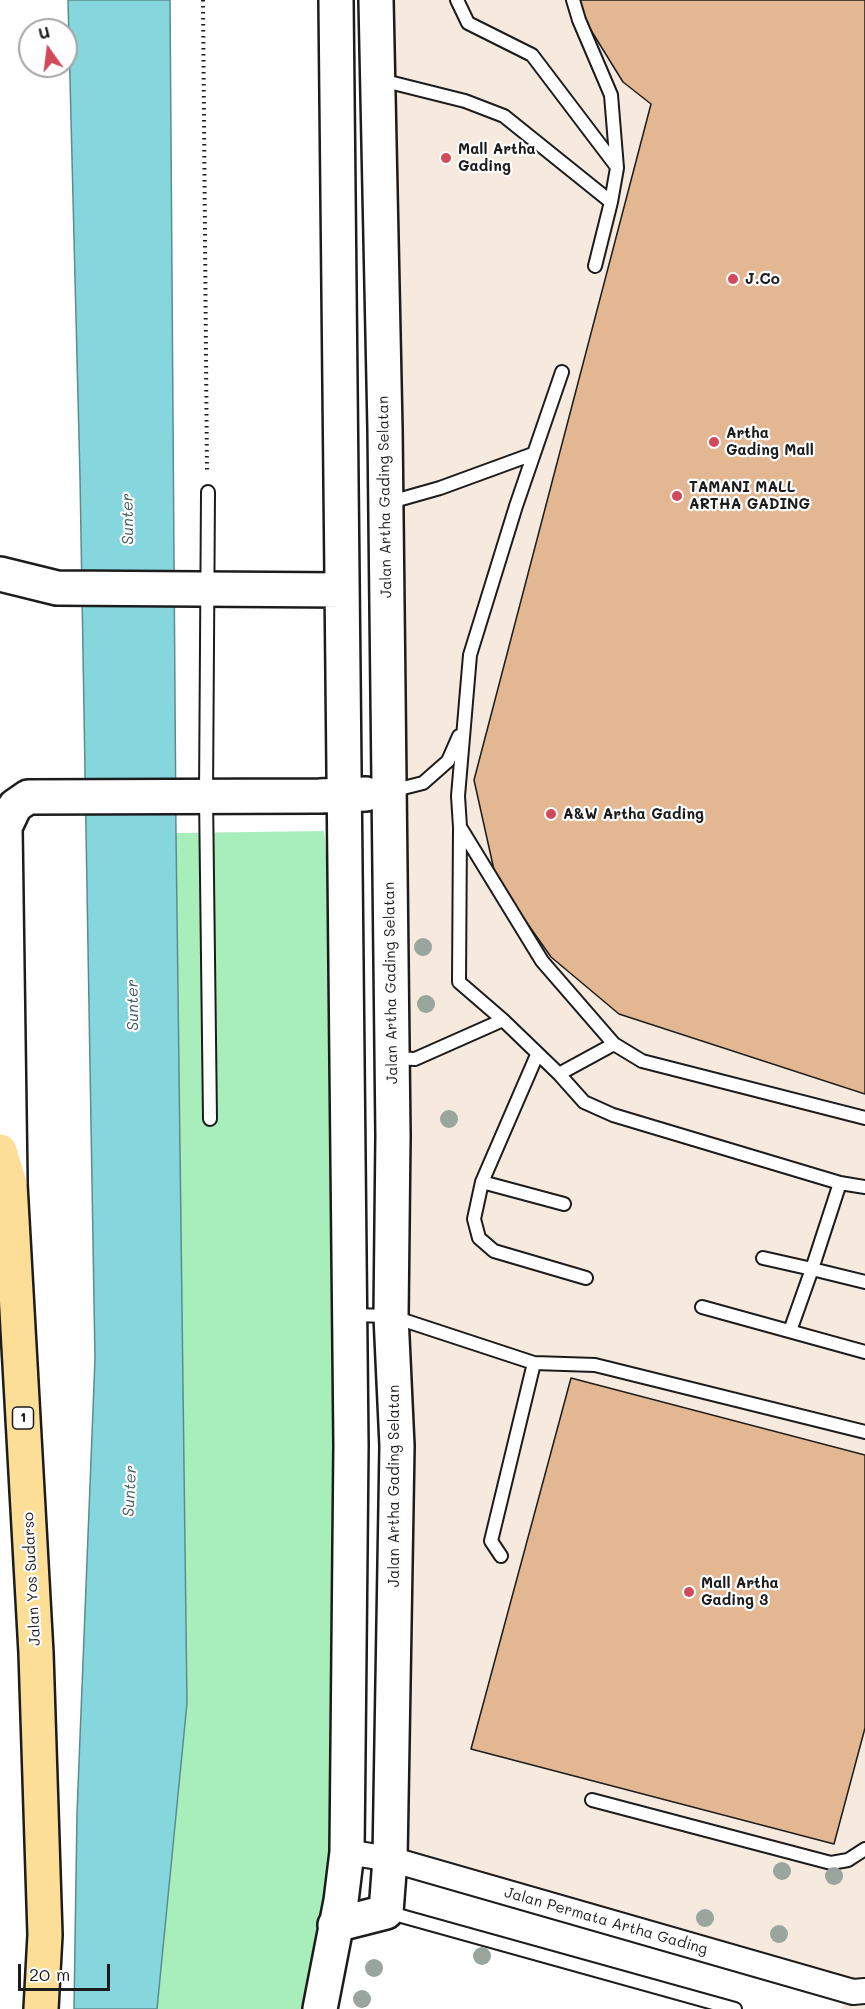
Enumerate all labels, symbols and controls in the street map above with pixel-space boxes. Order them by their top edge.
north arrow [18,18,78,78]
text: U [36,20,52,44]
place label: Mall Artha Gading [458,140,536,175]
marker: Mall Artha Gading [439,151,453,165]
place label: J.Co [745,270,780,288]
marker: J.Co [726,272,740,286]
street label: Jalan Artha Gading Selatan [374,396,396,598]
place label: Artha Gading Mall [726,424,814,459]
marker: Artha Gading Mall [707,435,721,449]
place label: TAMANI MALL ARTHA GADING [689,478,810,513]
marker: TAMANI MALL ARTHA GADING [670,489,684,503]
water label: Sunter [118,493,138,545]
place label: A&W Artha Gading [563,805,704,823]
marker: A&W Artha Gading [544,807,558,821]
street label: Jalan Artha Gading Selatan [380,882,402,1084]
water label: Sunter [123,979,143,1031]
street label: Jalan Artha Gading Selatan [385,1385,403,1587]
road number: 1 [12,1407,34,1429]
water label: Sunter [119,1465,141,1517]
street label: Jalan Yos Sudarso [20,1512,44,1646]
place label: Mall Artha Gading 3 [701,1574,779,1609]
marker: Mall Artha Gading 3 [682,1585,696,1599]
street label: Jalan Permata Artha Gading [502,1883,710,1959]
scale bar [21,1952,112,1990]
text: 20 m [29,1962,70,1986]

